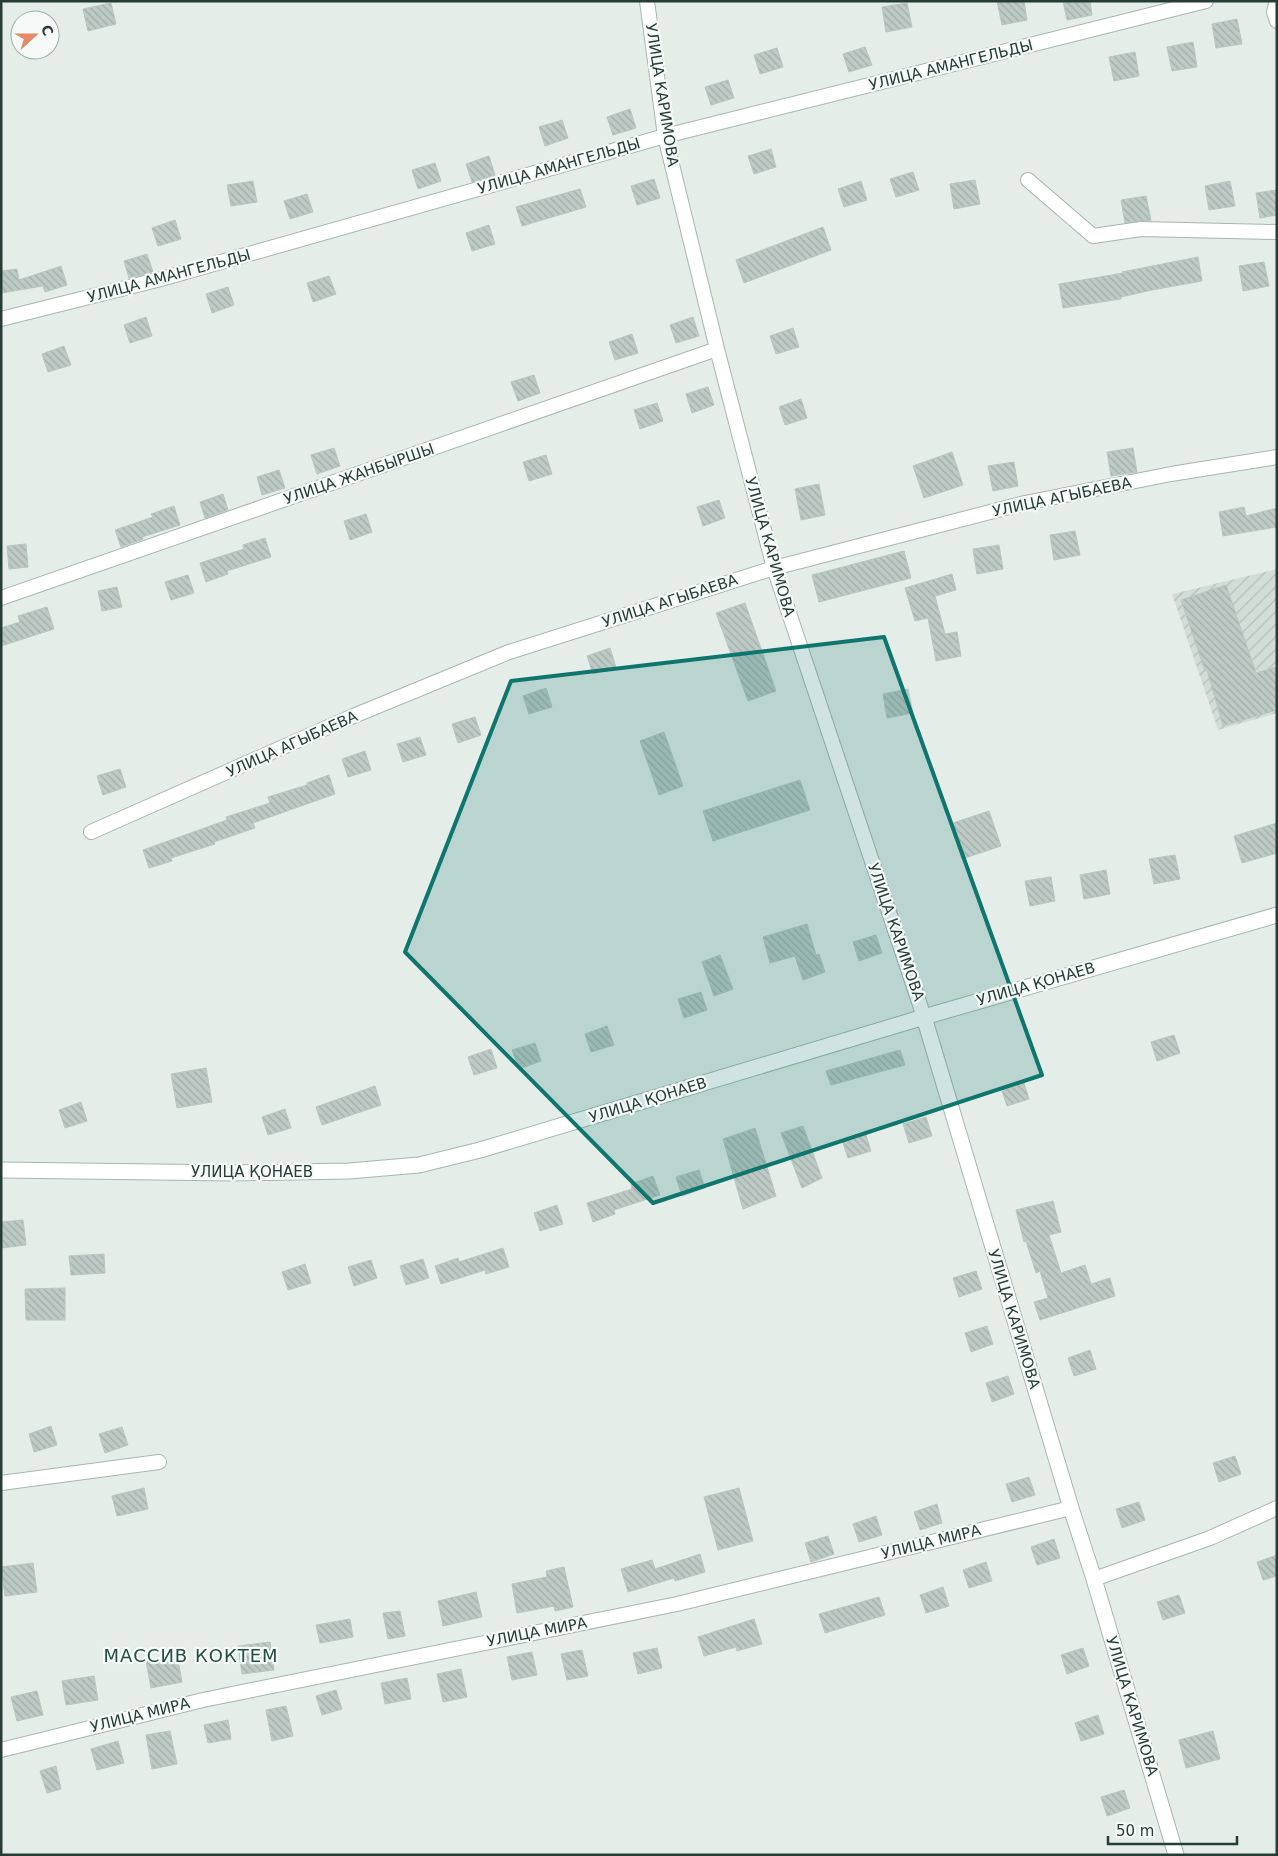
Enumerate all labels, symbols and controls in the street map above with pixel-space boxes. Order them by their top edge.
north arrow [10,10,60,60]
street label: УЛИЦА КАРИМОВА [642,22,682,169]
text: С [38,23,56,38]
street label: УЛИЦА АМАНГЕЛЬДЫ [867,36,1035,94]
street label: УЛИЦА АМАНГЕЛЬДЫ [476,134,642,198]
street label: УЛИЦА АМАНГЕЛЬДЫ [85,246,253,306]
street label: УЛИЦА ЖАНБЫРШЫ [281,440,437,508]
street label: УЛИЦА АГЫБАЕВА [991,473,1134,521]
street label: УЛИЦА КАРИМОВА [741,475,799,620]
street label: УЛИЦА АГЫБАЕВА [600,570,741,631]
street label: УЛИЦА АГЫБАЕВА [224,707,361,781]
street label: УЛИЦА КАРИМОВА [864,861,928,1004]
street label: УЛИЦА ҚОНАЕВ [975,959,1097,1009]
street label: УЛИЦА ҚОНАЕВ [587,1074,709,1126]
street label: УЛИЦА ҚОНАЕВ [191,1163,313,1181]
street label: УЛИЦА КАРИМОВА [984,1247,1044,1392]
street label: УЛИЦА МИРА [879,1521,983,1563]
street label: УЛИЦА МИРА [485,1613,589,1651]
street label: УЛИЦА КАРИМОВА [1102,1634,1162,1779]
district label: МАССИВ КОКТЕМ [103,1645,279,1666]
street label: УЛИЦА МИРА [88,1694,192,1736]
scale bar [1108,1814,1237,1846]
text: 50 m [1116,1822,1154,1840]

